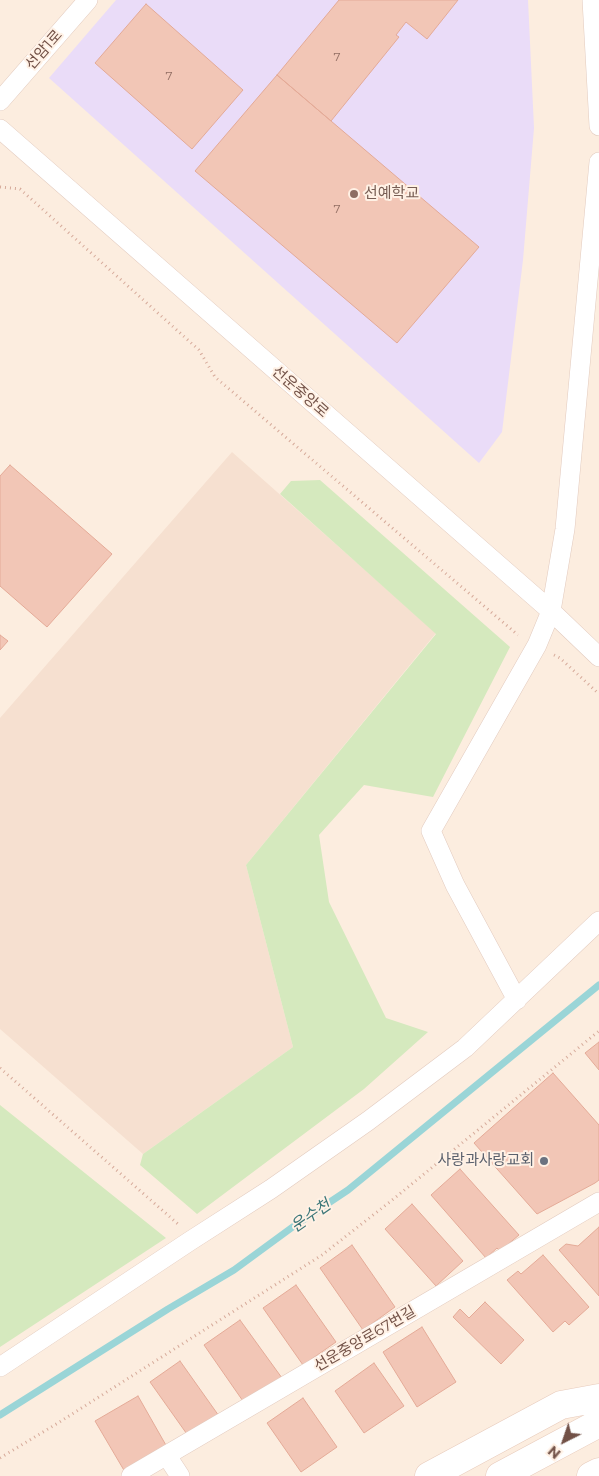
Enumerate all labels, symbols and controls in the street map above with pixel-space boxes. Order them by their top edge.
street label: 선암1로 [22,26,66,74]
house number: 7 [333,50,341,64]
house number: 7 [165,69,173,83]
place label: 선예학교 [364,185,419,203]
marker: 선예학교 [348,188,360,200]
house number: 7 [333,202,341,216]
street label: 선운중앙로 [268,363,332,421]
place label: 사랑과사랑교회 [437,1152,534,1170]
marker: 사랑과사랑교회 [538,1155,550,1167]
water label: 운수천 [287,1195,335,1237]
street label: 선운중앙로67번길 [311,1303,419,1375]
north arrow [539,1416,589,1466]
text: N [544,1442,564,1463]

